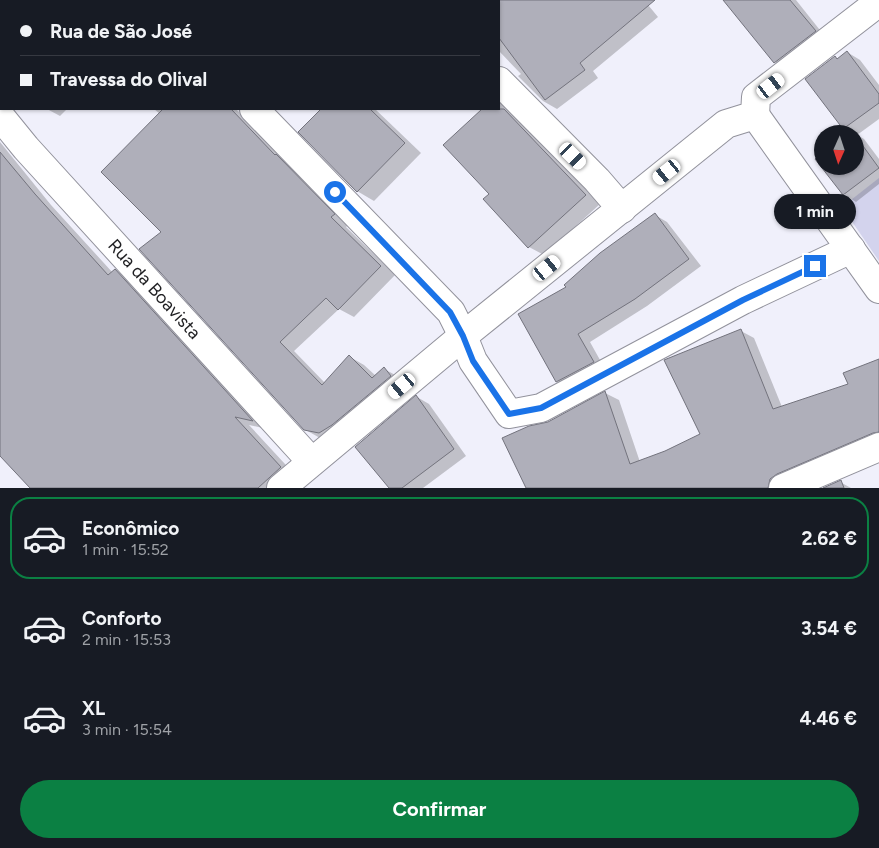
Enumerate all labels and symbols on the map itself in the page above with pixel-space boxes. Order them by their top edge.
car [754,71,787,101]
north arrow [814,125,864,175]
car [557,140,588,172]
car [650,157,683,187]
route start [324,181,346,203]
callout: 1 min [774,194,856,228]
street label: Rua da Boavista [103,234,206,344]
car [530,253,563,283]
route end [804,255,826,277]
car [385,371,418,401]

